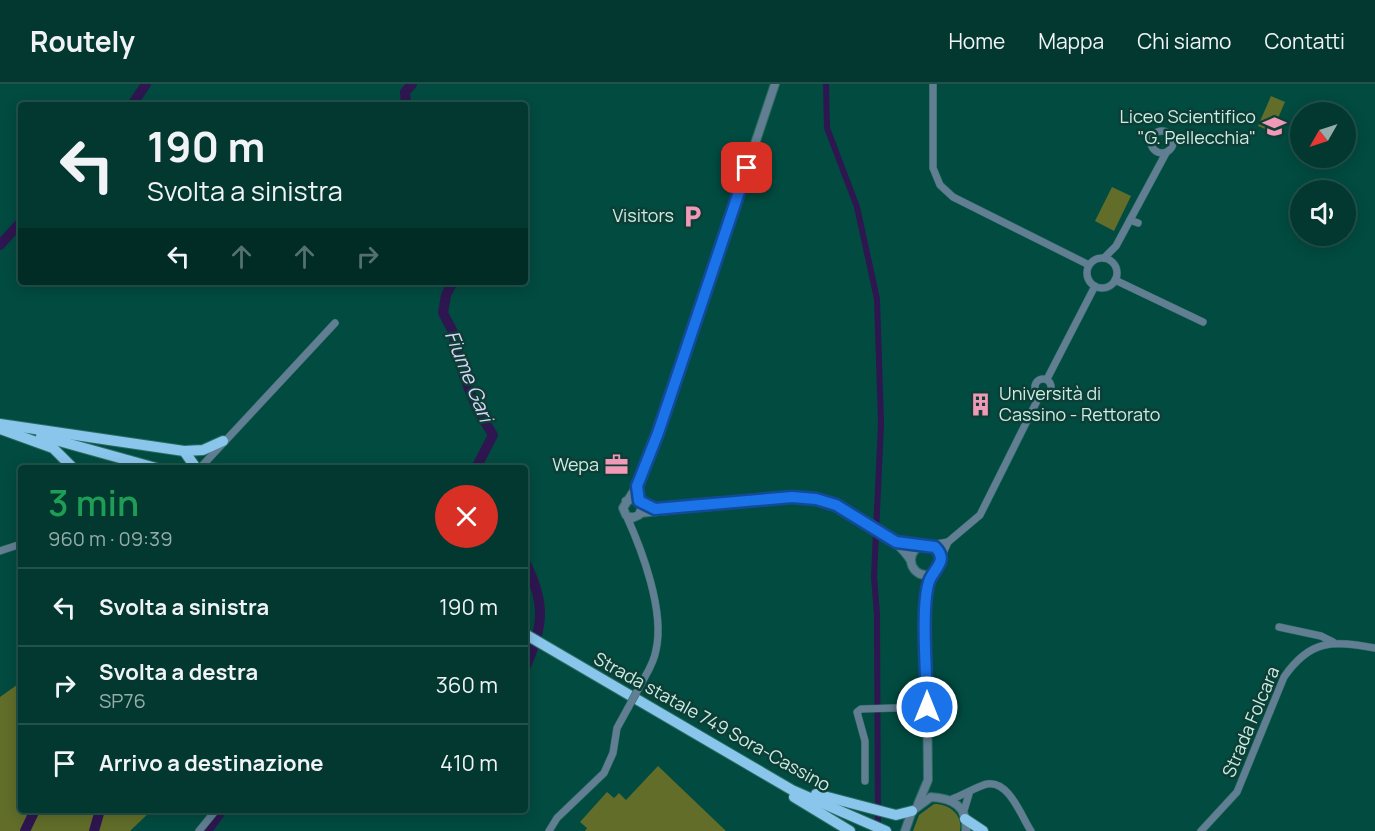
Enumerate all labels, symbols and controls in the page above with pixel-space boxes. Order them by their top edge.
text: Routely [30,22,135,60]
text: Home [948,27,1005,55]
text: Mappa [1038,27,1104,55]
text: Chi siamo [1137,27,1232,55]
text: Contatti [1265,27,1345,55]
north arrow [1290,102,1356,168]
map controls [1290,102,1356,246]
place label: Liceo Scientifico "G. Pellecchia" [1120,104,1256,149]
school or university icon: Liceo Scientifico "G. Pellecchia" [1261,114,1287,140]
text: 190 m [147,117,265,175]
icon: left [48,126,126,204]
pin [721,142,772,193]
icon: arrive [730,151,763,184]
text: Svolta a sinistra [147,172,343,209]
button: sound [1290,180,1356,246]
place label: Visitors [613,203,674,227]
parking icon: Visitors [679,203,705,229]
icon: left [162,240,195,273]
icon: ahead [225,240,258,273]
icon: ahead [288,240,321,273]
icon: right [351,240,384,273]
water label: Fiume Gari [439,326,501,428]
place label: Università di Cassino - Rettorato [999,381,1161,426]
building icon: Università di Cassino - Rettorato [968,391,994,417]
place label: Wepa [552,452,599,476]
office icon: Wepa [604,452,630,478]
text: 3 min [48,478,139,527]
button: close [435,485,498,548]
text: 960 m · 09:39 [48,525,173,552]
icon: left [48,591,81,624]
text: Svolta a sinistra [99,592,269,622]
text: 190 m [439,592,498,622]
street label: Strada statale 749 Sora-Cassino [590,646,835,796]
text: Svolta a destra [99,657,258,687]
street label: Strada Folcara [1216,662,1284,781]
icon: right [48,669,81,702]
text: 360 m [436,670,498,700]
position arrow [895,675,959,739]
text: SP76 [99,687,146,714]
icon: arrive [48,747,81,780]
text: Arrivo a destinazione [99,748,323,778]
text: 410 m [440,748,498,778]

